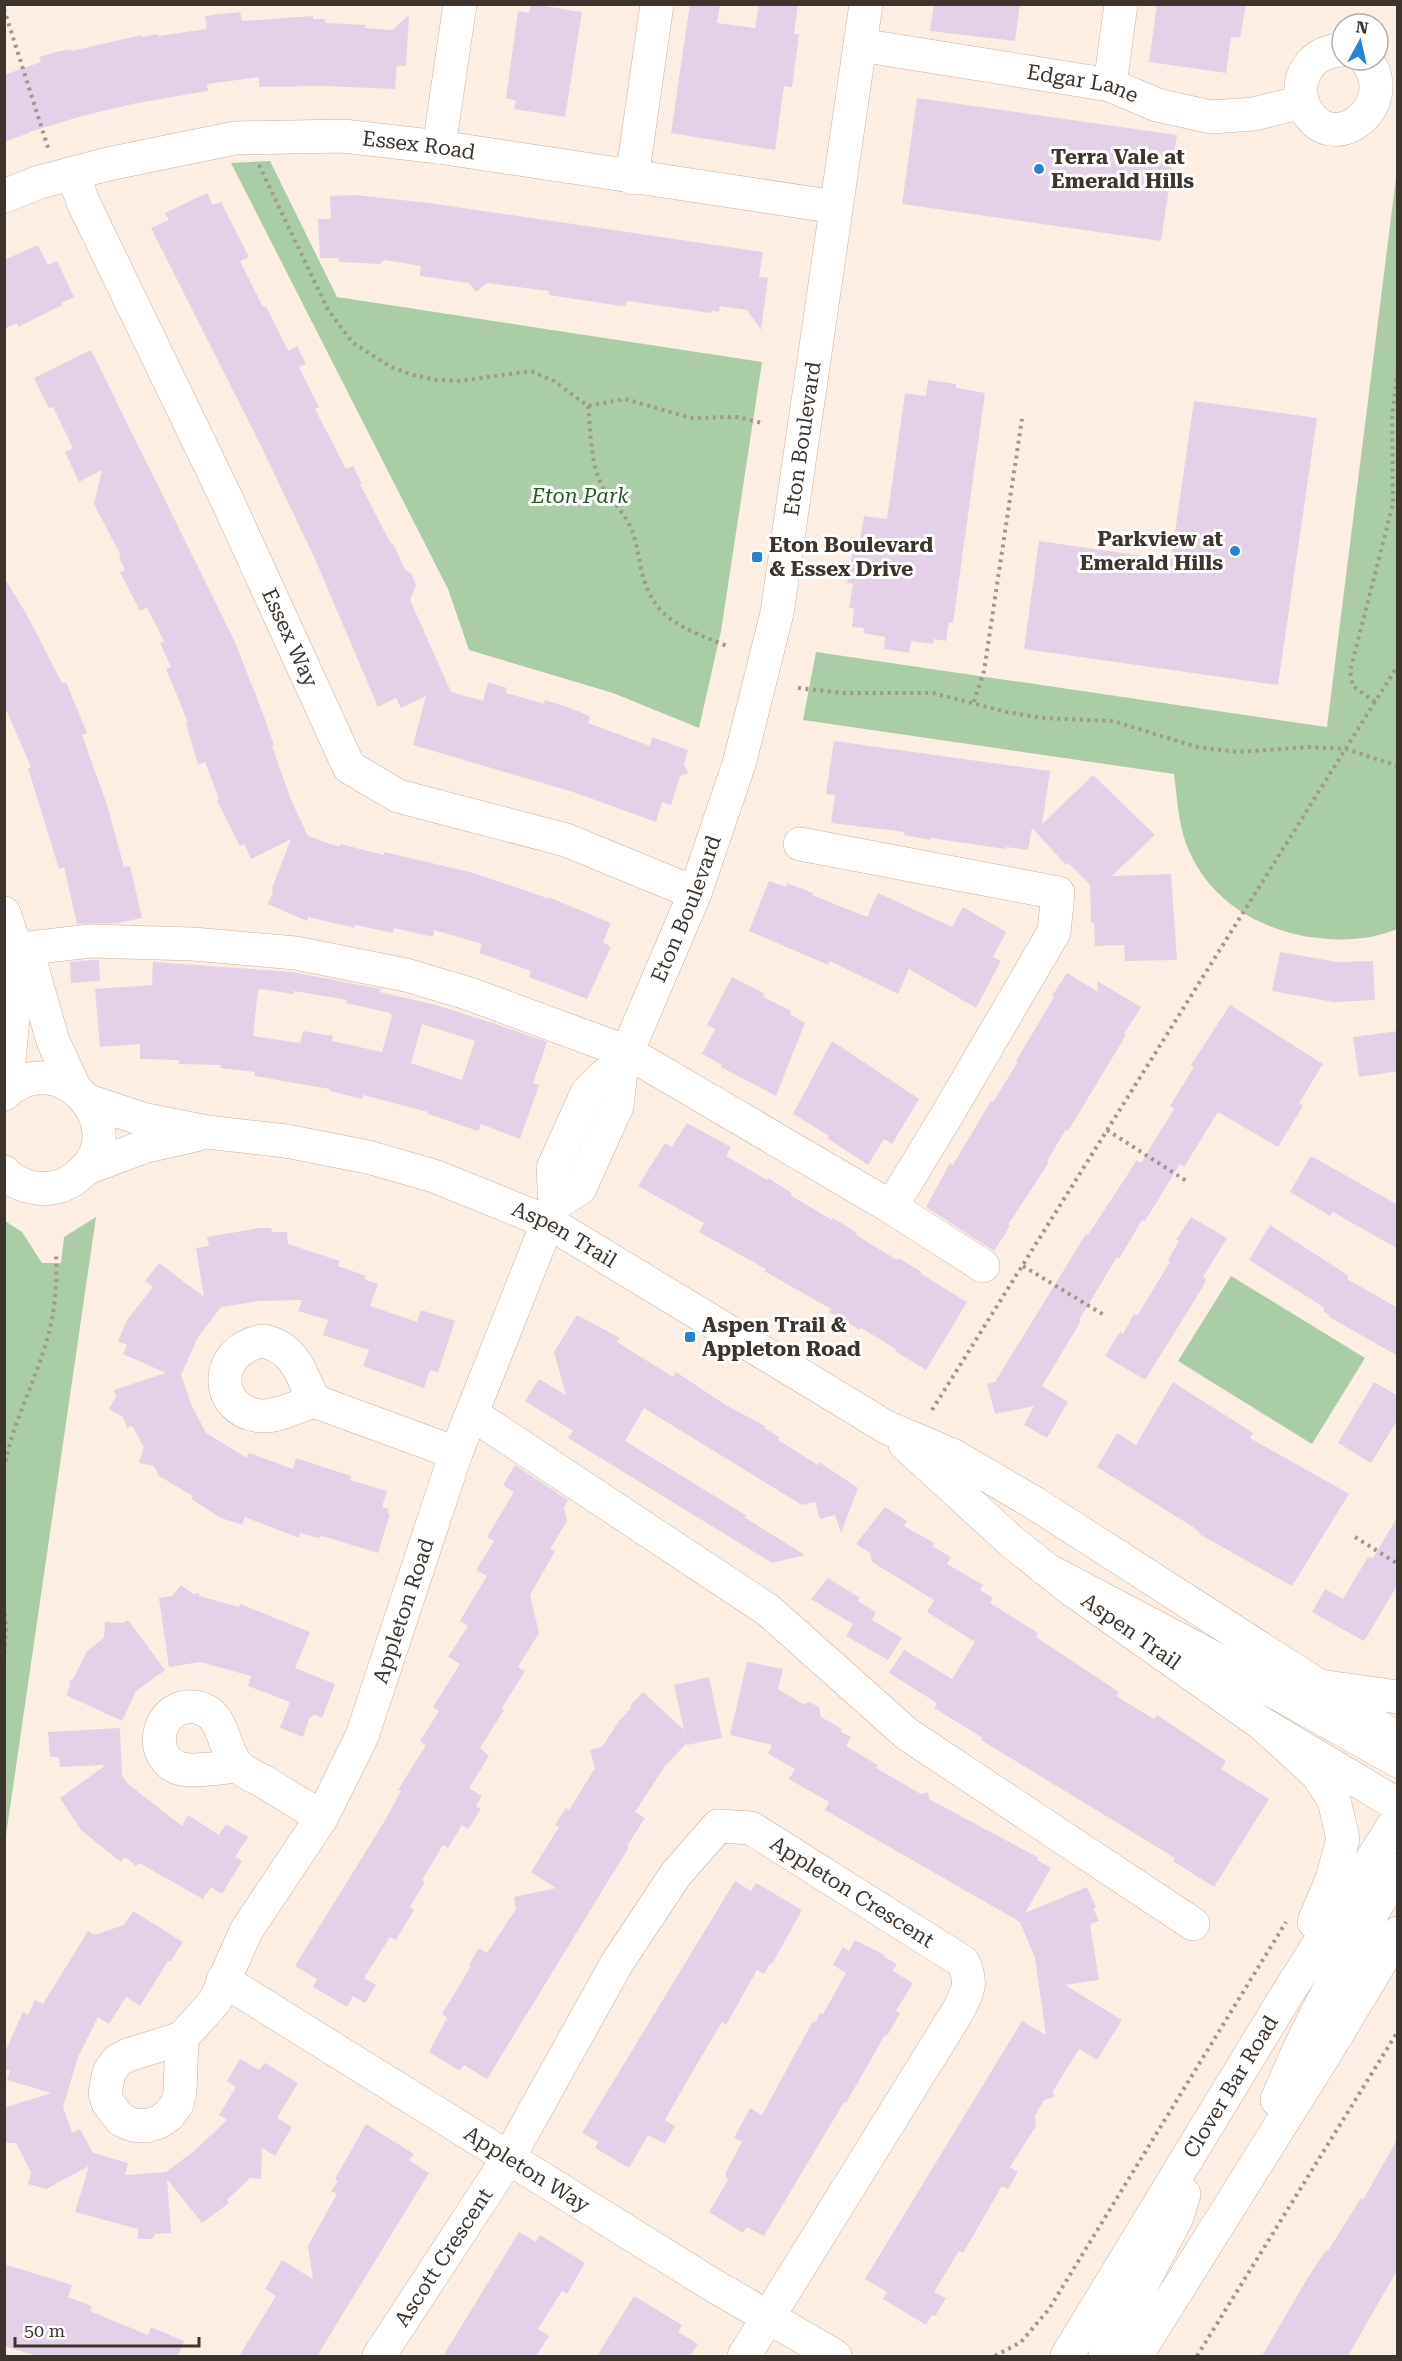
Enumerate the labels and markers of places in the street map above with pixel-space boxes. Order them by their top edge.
place label: Terra Vale at Emerald Hills [1051,145,1194,193]
marker: Terra Vale at Emerald Hills [1032,162,1046,176]
place label: Parkview at Emerald Hills [1080,527,1223,575]
place label: Eton Boulevard & Essex Drive [769,533,933,581]
marker: Parkview at Emerald Hills [1228,544,1242,558]
marker: Eton Boulevard & Essex Drive [750,550,764,564]
place label: Aspen Trail & Appleton Road [702,1313,861,1361]
marker: Aspen Trail & Appleton Road [683,1330,697,1344]

